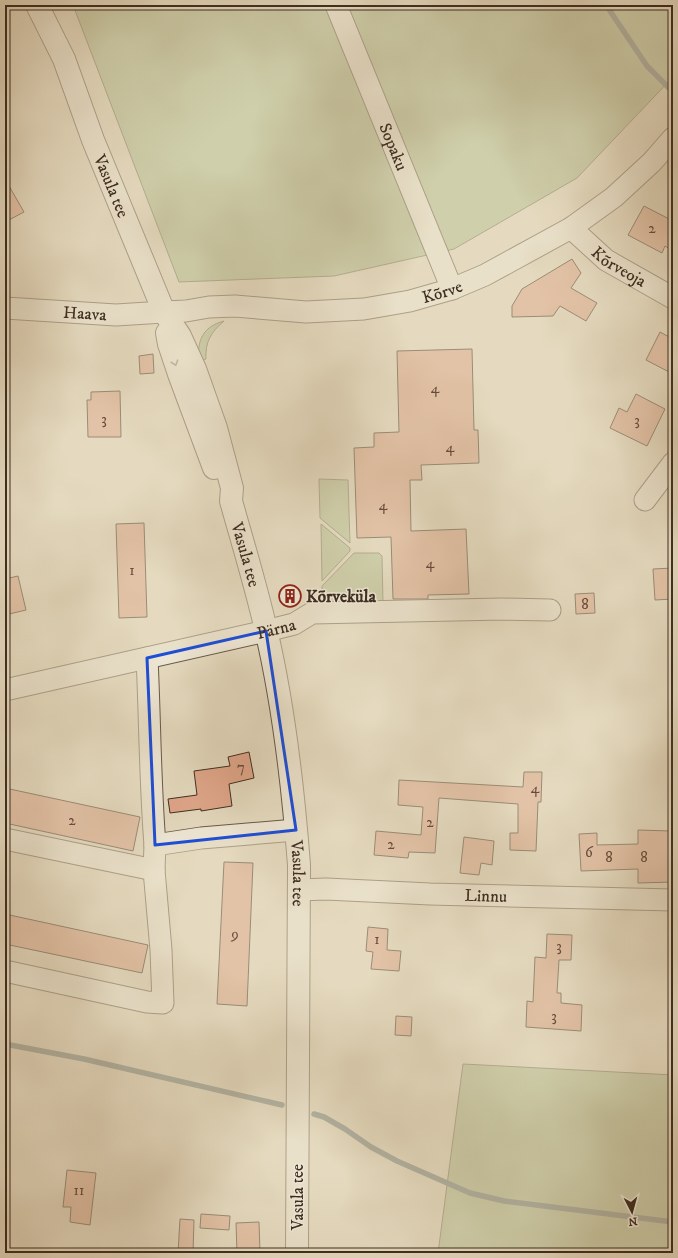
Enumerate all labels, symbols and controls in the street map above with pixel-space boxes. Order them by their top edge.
street label: Sopaku [373,120,412,174]
street label: Vasula tee [88,150,134,221]
house number: 2 [648,219,656,238]
street label: Kõrveoja [586,242,651,293]
street label: Kõrve [420,276,466,309]
street label: Haava [62,302,108,326]
one-way arrow [170,360,179,367]
house number: 4 [431,379,440,398]
house number: 3 [101,410,107,429]
house number: 3 [634,411,640,430]
house number: 4 [446,438,455,457]
house number: 4 [379,496,388,515]
street label: Vasula tee [225,519,265,590]
house number: 4 [426,554,435,573]
house number: 1 [129,561,135,580]
building icon: Kõrveküla [277,583,303,609]
place label: Kõrveküla [306,586,377,608]
house number: 8 [581,595,589,614]
street label: Pärna [255,614,299,645]
house number: 7 [237,758,245,777]
house number: 4 [531,779,540,798]
house number: 2 [68,811,76,830]
house number: 2 [426,813,434,832]
house number: 2 [387,835,395,854]
street label: Vasula tee [285,839,309,907]
house number: 6 [585,843,594,862]
house number: 8 [605,848,613,867]
house number: 8 [640,848,648,867]
street label: Linnu [464,885,507,908]
house number: 9 [230,925,239,944]
house number: 1 [374,930,380,949]
house number: 3 [556,937,562,956]
house number: 3 [551,1007,557,1026]
street label: Vasula tee [287,1164,309,1231]
house number: 11 [73,1181,85,1200]
north arrow [612,1192,652,1232]
text: N [628,1214,638,1228]

